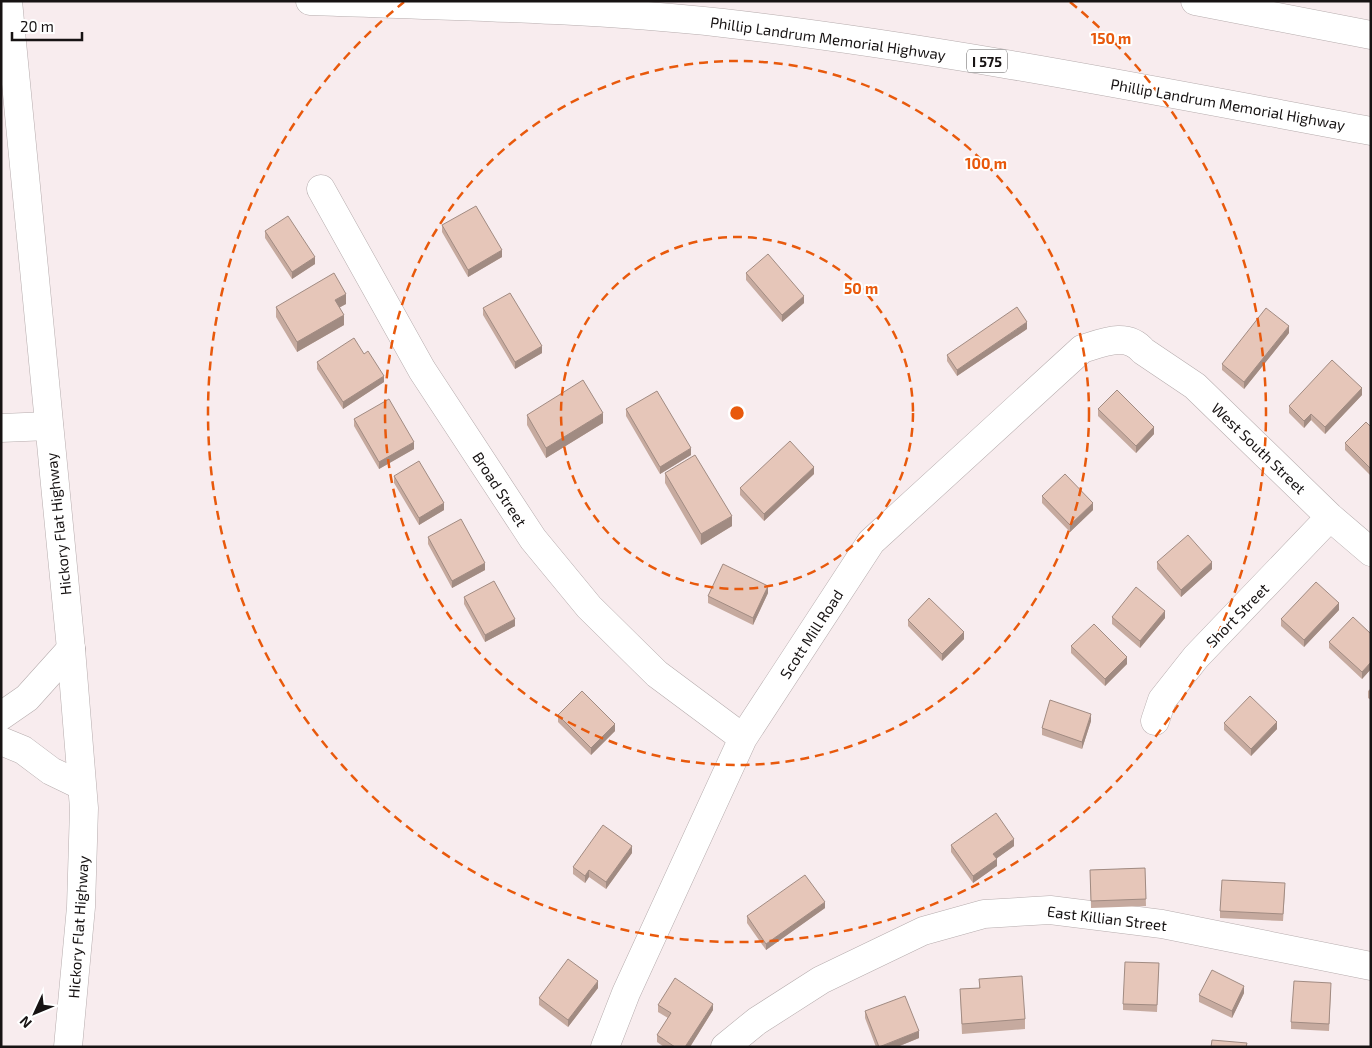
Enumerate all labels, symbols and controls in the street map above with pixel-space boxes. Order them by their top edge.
scale bar [12,10,82,42]
street label: Phillip Landrum Memorial Highway [709,13,947,63]
text: 20 m [20,17,54,35]
text: 150 m [1091,29,1131,47]
road number: I 575 [967,49,1007,72]
street label: Phillip Landrum Memorial Highway [1109,74,1347,134]
text: 100 m [965,154,1007,172]
text: 50 m [844,279,878,297]
street label: West South Street [1208,399,1310,498]
centre of rings [728,404,746,422]
street label: Broad Street [469,448,531,530]
street label: Hickory Flat Highway [42,452,74,596]
street label: Short Street [1202,579,1272,651]
street label: Scott Mill Road [776,586,846,682]
street label: Hickory Flat Highway [64,855,92,999]
street label: East Killian Street [1046,902,1168,934]
north arrow [10,988,60,1038]
text: N [16,1013,35,1032]

